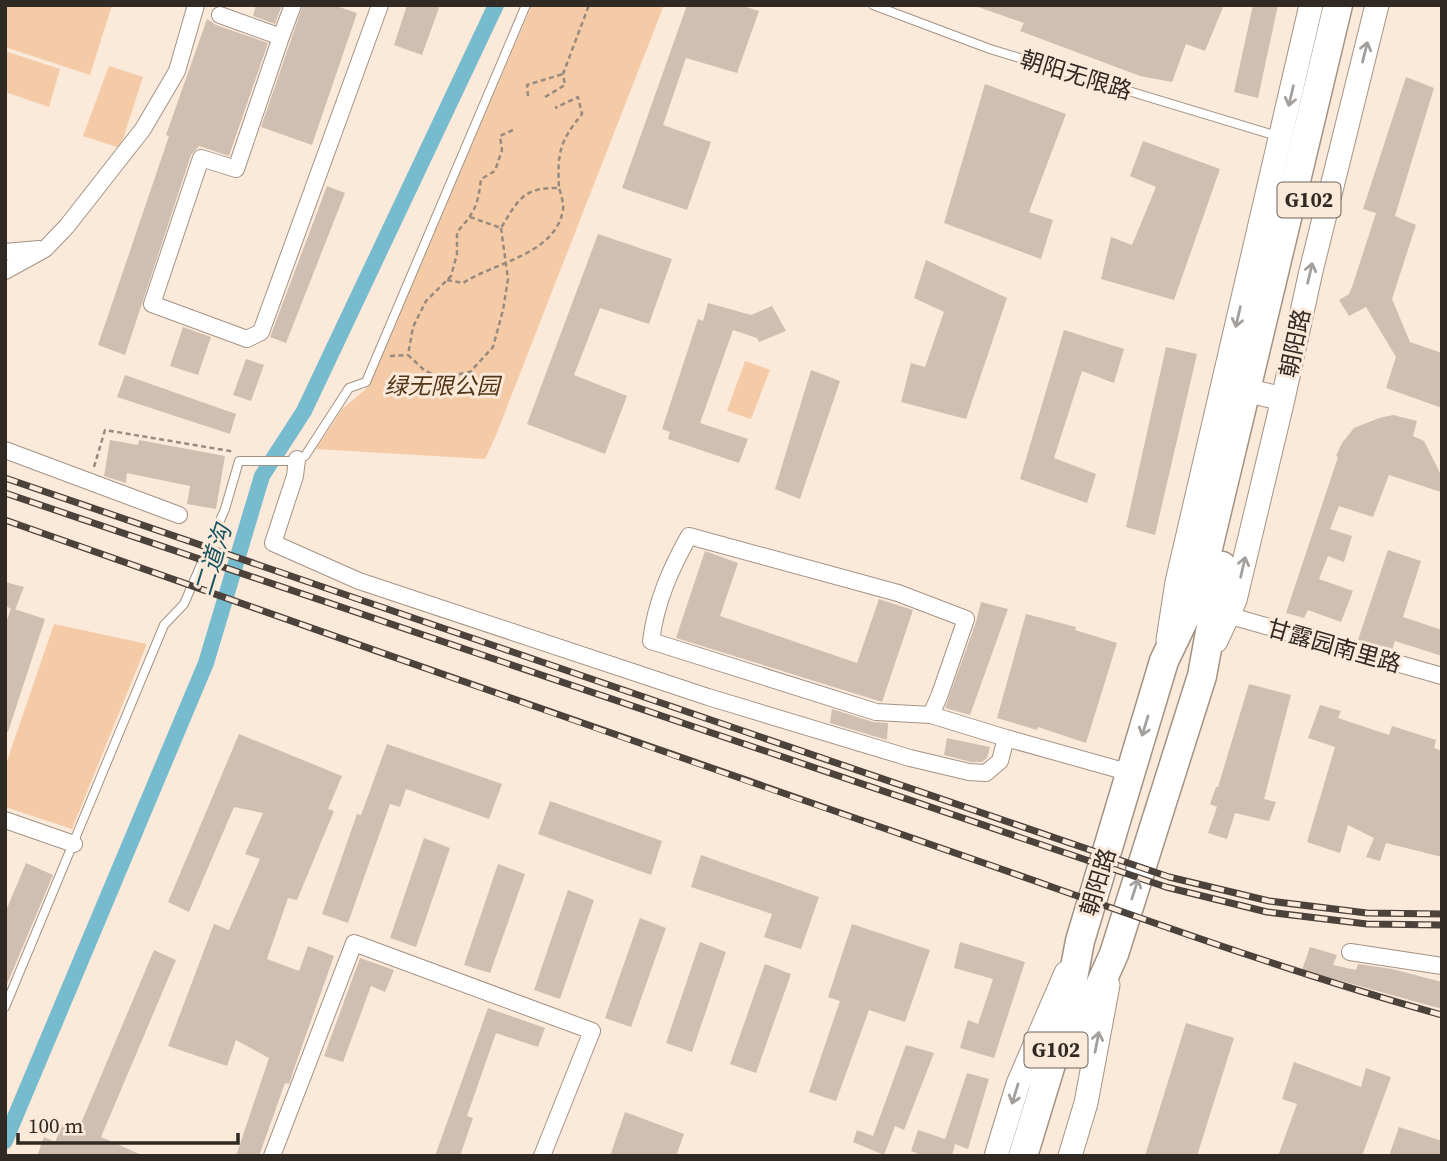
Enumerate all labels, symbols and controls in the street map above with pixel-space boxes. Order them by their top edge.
one-way arrow [1359,41,1372,64]
street label: 朝阳无限路 [1016,43,1136,107]
one-way arrow [1283,84,1297,107]
road number: G102 [1278,182,1340,218]
one-way arrow [1304,262,1317,285]
one-way arrow [1231,305,1245,328]
street label: 朝阳路 [1272,306,1318,380]
park label: 绿无限公园 [385,370,503,402]
water label: 二道沟 [186,518,240,599]
one-way arrow [1237,556,1250,578]
street label: 甘露园南里路 [1263,612,1405,680]
one-way arrow [1137,715,1150,737]
street label: 朝阳路 [1073,844,1123,920]
one-way arrow [1129,879,1142,901]
one-way arrow [1091,1031,1105,1054]
road number: G102 [1024,1032,1088,1068]
one-way arrow [1008,1083,1021,1105]
scale bar [18,1102,238,1146]
text: 100 m [28,1111,83,1140]

